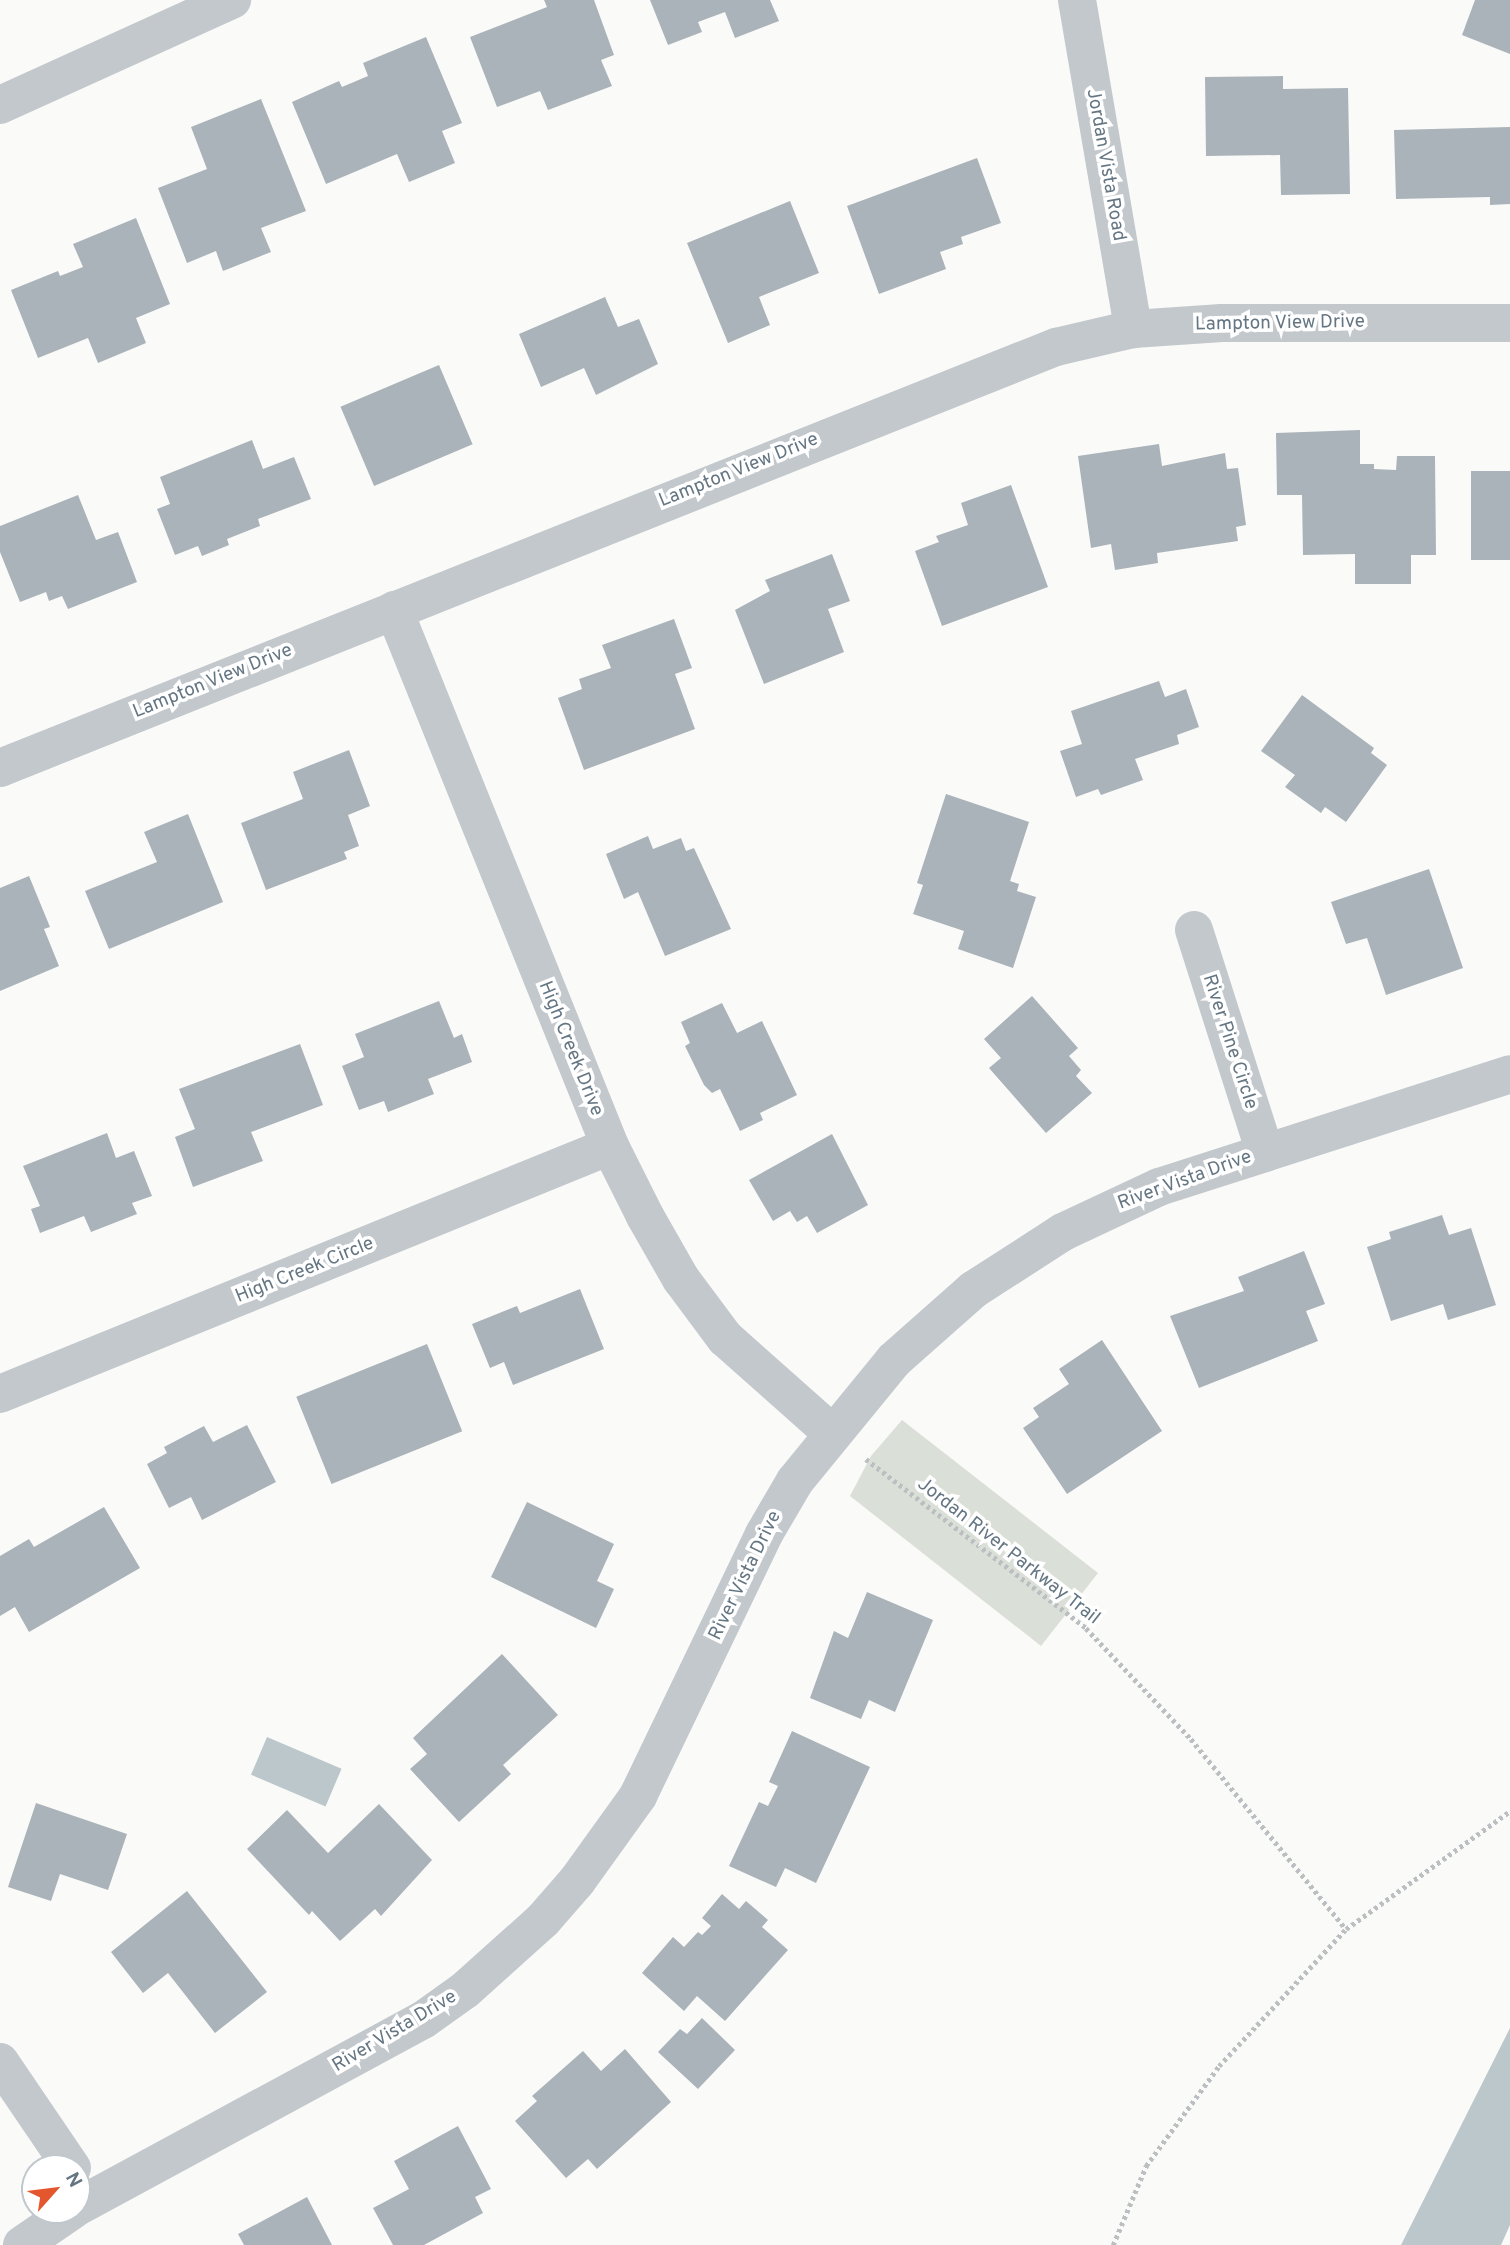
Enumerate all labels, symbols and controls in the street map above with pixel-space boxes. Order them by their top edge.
street label: Jordan Vista Road [1080,87,1130,243]
street label: Lampton View Drive [1194,311,1366,337]
street label: Lampton View Drive [656,428,822,514]
street label: Lampton View Drive [130,639,296,725]
street label: River Pine Circle [1196,972,1262,1112]
street label: High Creek Drive [533,978,607,1120]
street label: River Vista Drive [1114,1146,1256,1216]
street label: High Creek Circle [232,1233,378,1309]
street label: Jordan River Parkway Trail [912,1473,1104,1631]
street label: River Vista Drive [705,1507,787,1645]
street label: River Vista Drive [328,1986,462,2078]
north arrow [21,2154,91,2224]
text: N [59,2168,87,2192]

